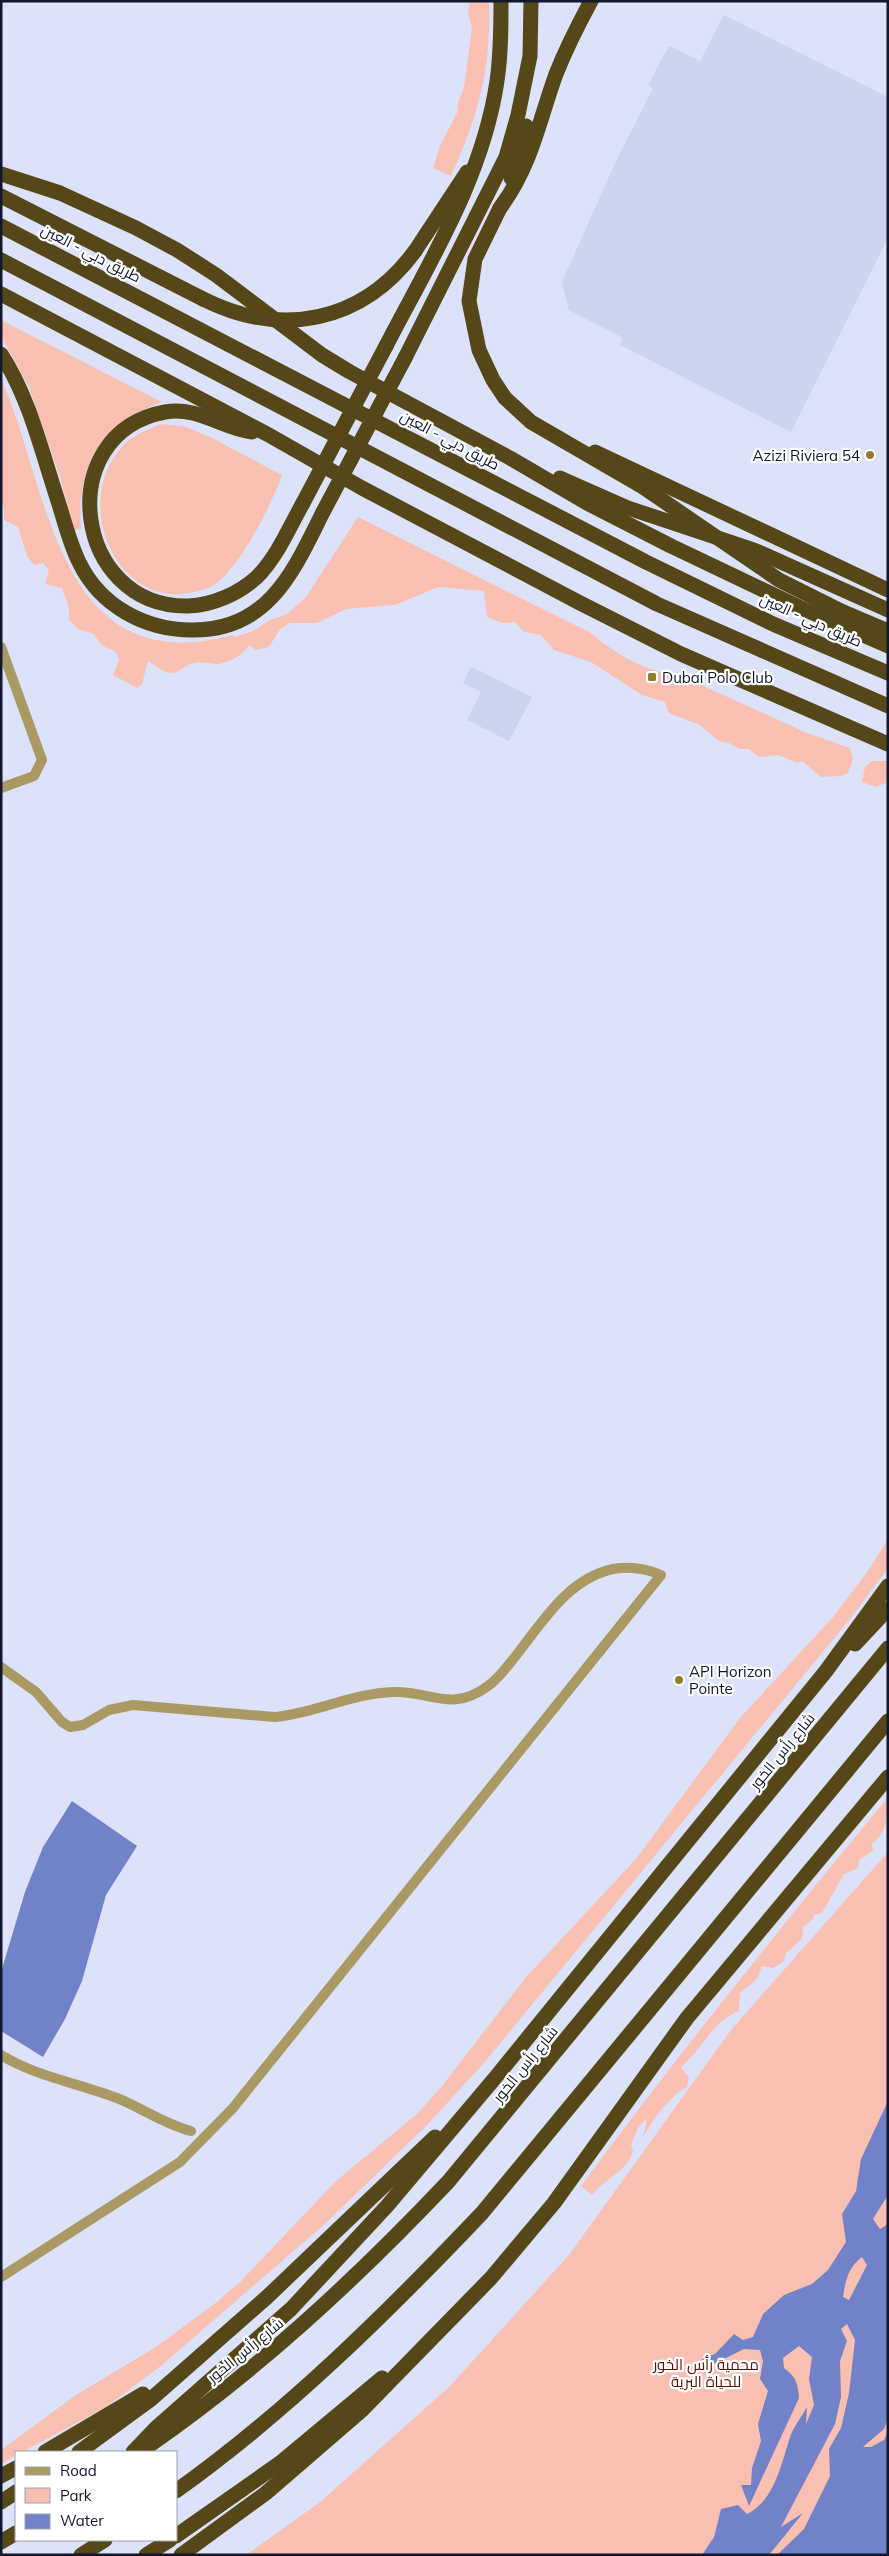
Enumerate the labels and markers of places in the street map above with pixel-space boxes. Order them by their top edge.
place label: Azizi Riviera 54 [752,446,860,465]
marker: Azizi Riviera 54 [864,449,876,461]
place label: Dubai Polo Club [662,668,773,687]
marker: Dubai Polo Club [646,671,658,683]
place label: API Horizon Pointe [689,1662,772,1698]
marker: API Horizon Pointe [673,1674,685,1686]

